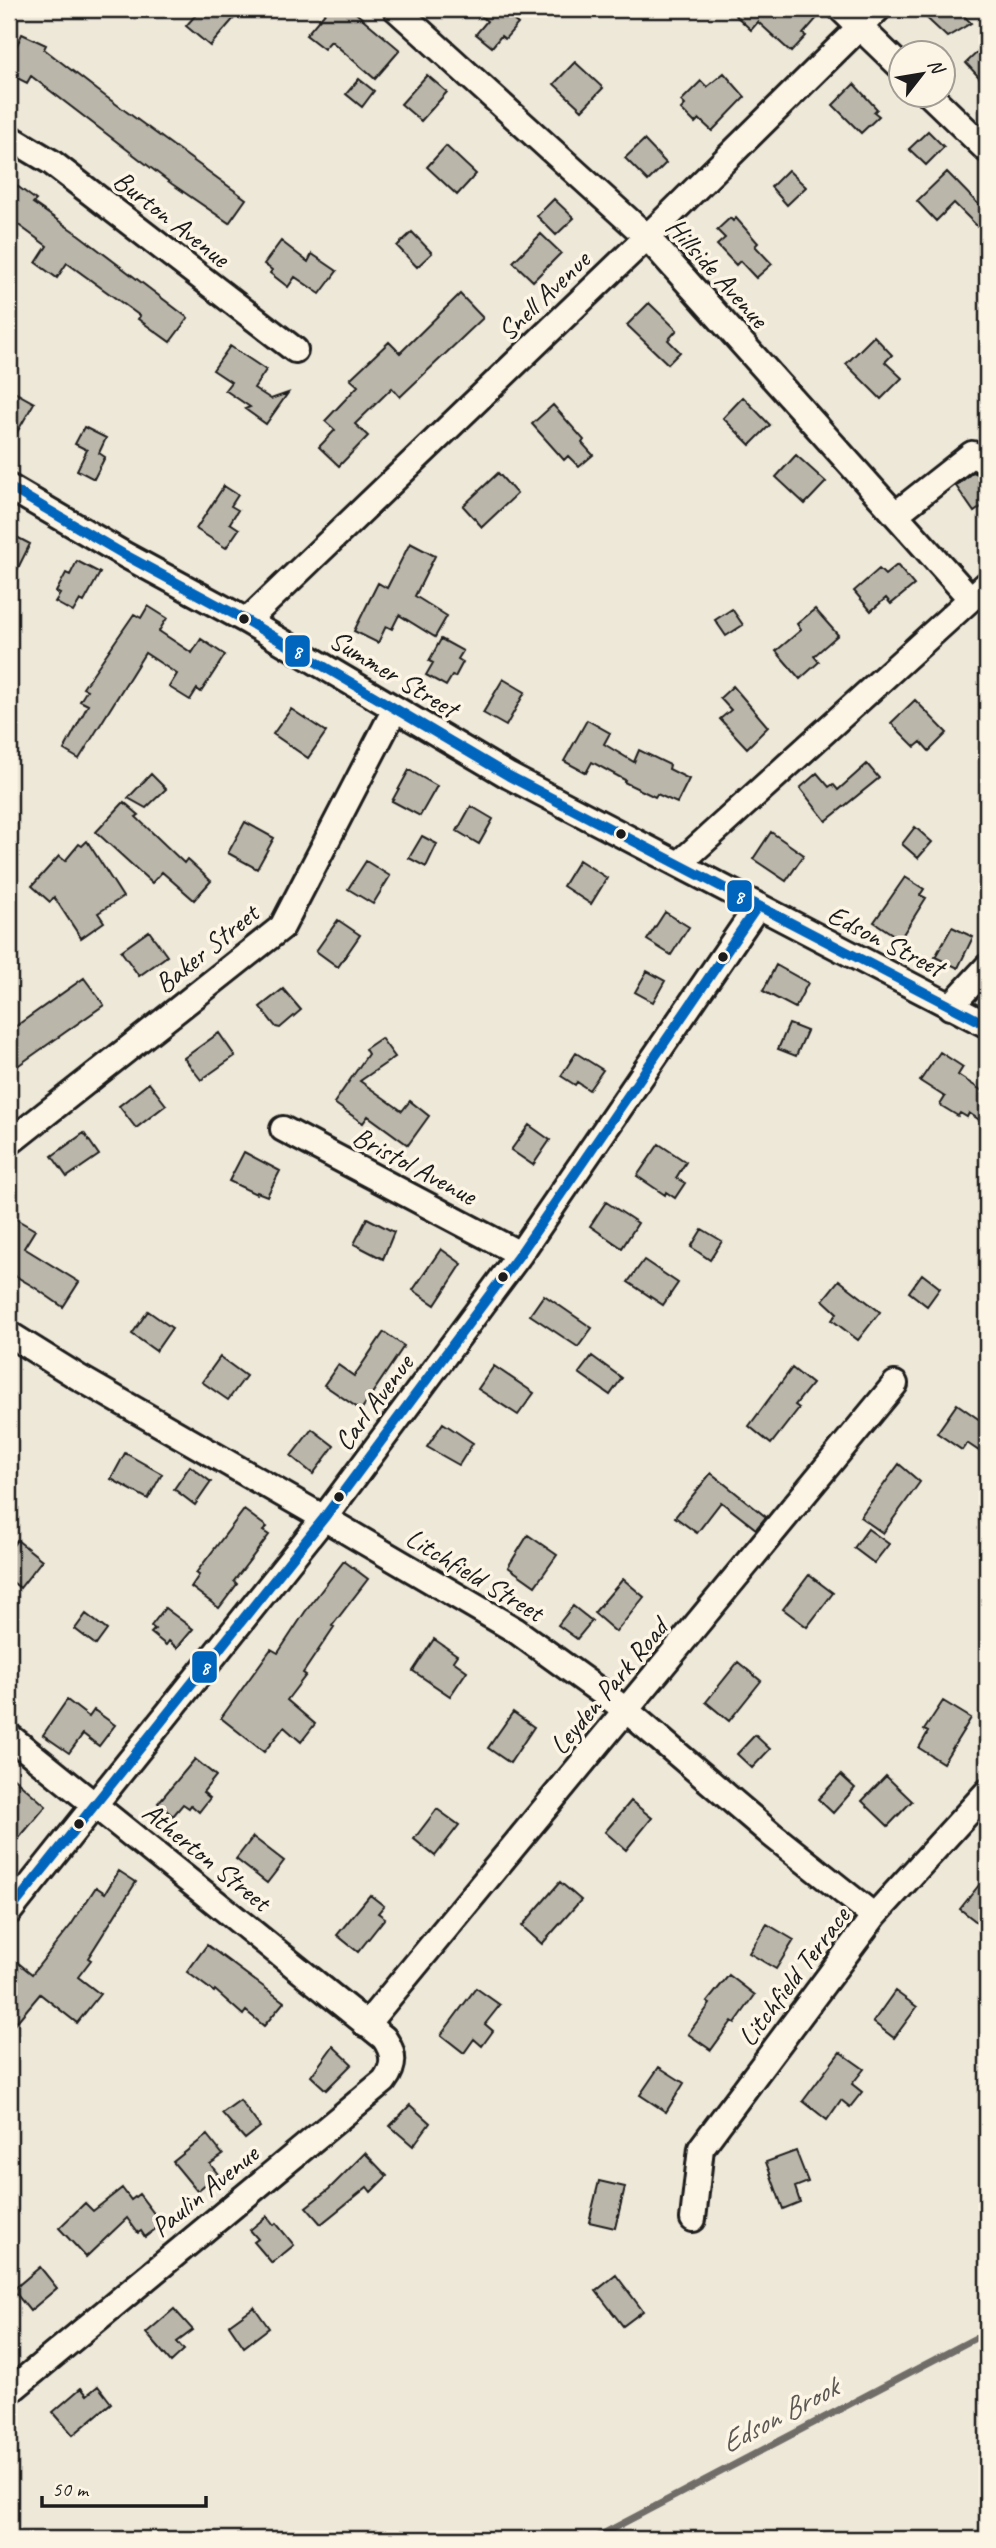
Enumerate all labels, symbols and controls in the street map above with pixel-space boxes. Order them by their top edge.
north arrow [888,38,958,108]
text: N [922,55,951,80]
street label: Burton Avenue [107,162,238,276]
street label: Hillside Avenue [659,210,778,336]
street label: Snell Avenue [490,241,598,348]
unlabelled marker [237,612,251,626]
street label: Summer Street [323,622,467,727]
line badge: 8 [284,634,311,668]
text: 8 [293,640,304,664]
unlabelled marker [614,827,628,841]
line badge: 8 [726,879,753,913]
text: 8 [735,885,746,909]
street label: Baker Street [147,894,267,1001]
street label: Edson Street [822,896,953,986]
unlabelled marker [716,950,730,964]
street label: Bristol Avenue [347,1118,484,1213]
unlabelled marker [496,1270,510,1284]
street label: Carl Avenue [326,1346,422,1457]
unlabelled marker [332,1490,346,1504]
street label: Litchfield Street [400,1520,552,1631]
street label: Leyden Park Road [541,1608,678,1761]
line badge: 8 [191,1650,218,1684]
text: 8 [201,1656,212,1680]
street label: Atherton Street [136,1794,280,1920]
unlabelled marker [72,1817,86,1831]
street label: Litchfield Terrace [730,1898,858,2053]
street label: Paulin Avenue [143,2135,267,2244]
water label: Edson Brook [714,2366,849,2462]
scale bar [42,2464,206,2508]
text: 50 m [52,2476,90,2502]

